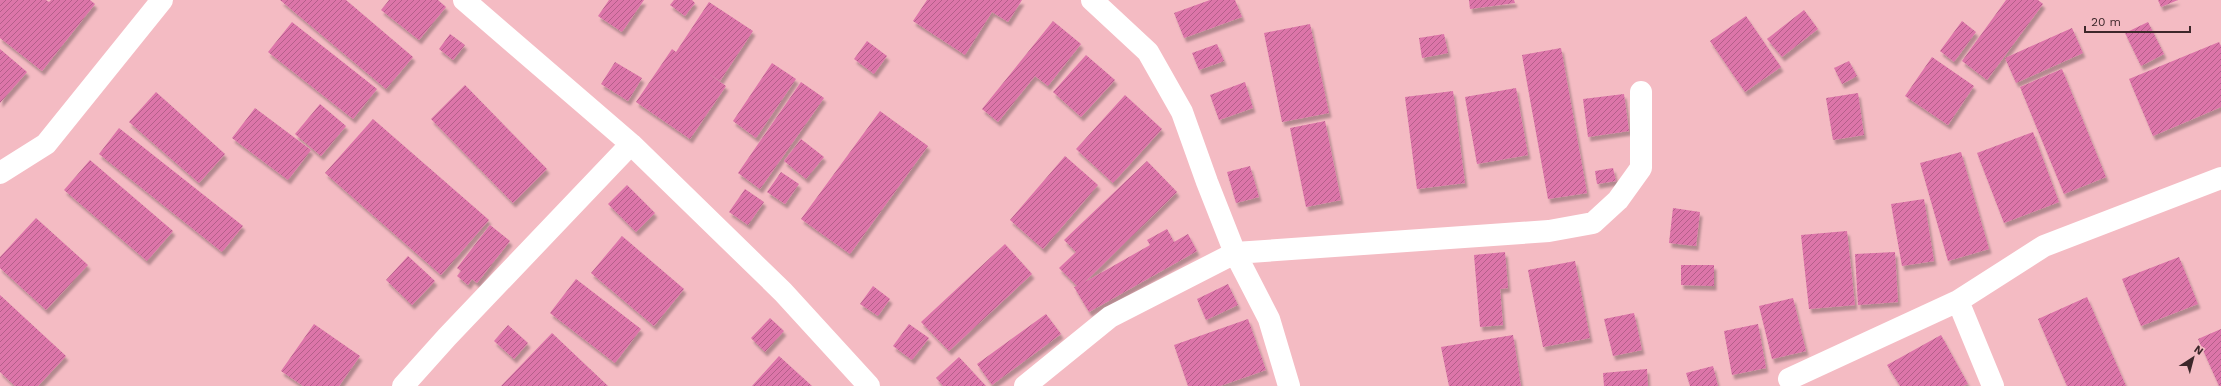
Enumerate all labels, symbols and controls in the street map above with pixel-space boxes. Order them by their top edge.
scale bar [2085,8,2190,34]
text: 20 m [2091,15,2121,29]
north arrow [2173,338,2213,378]
text: N [2191,343,2206,358]

